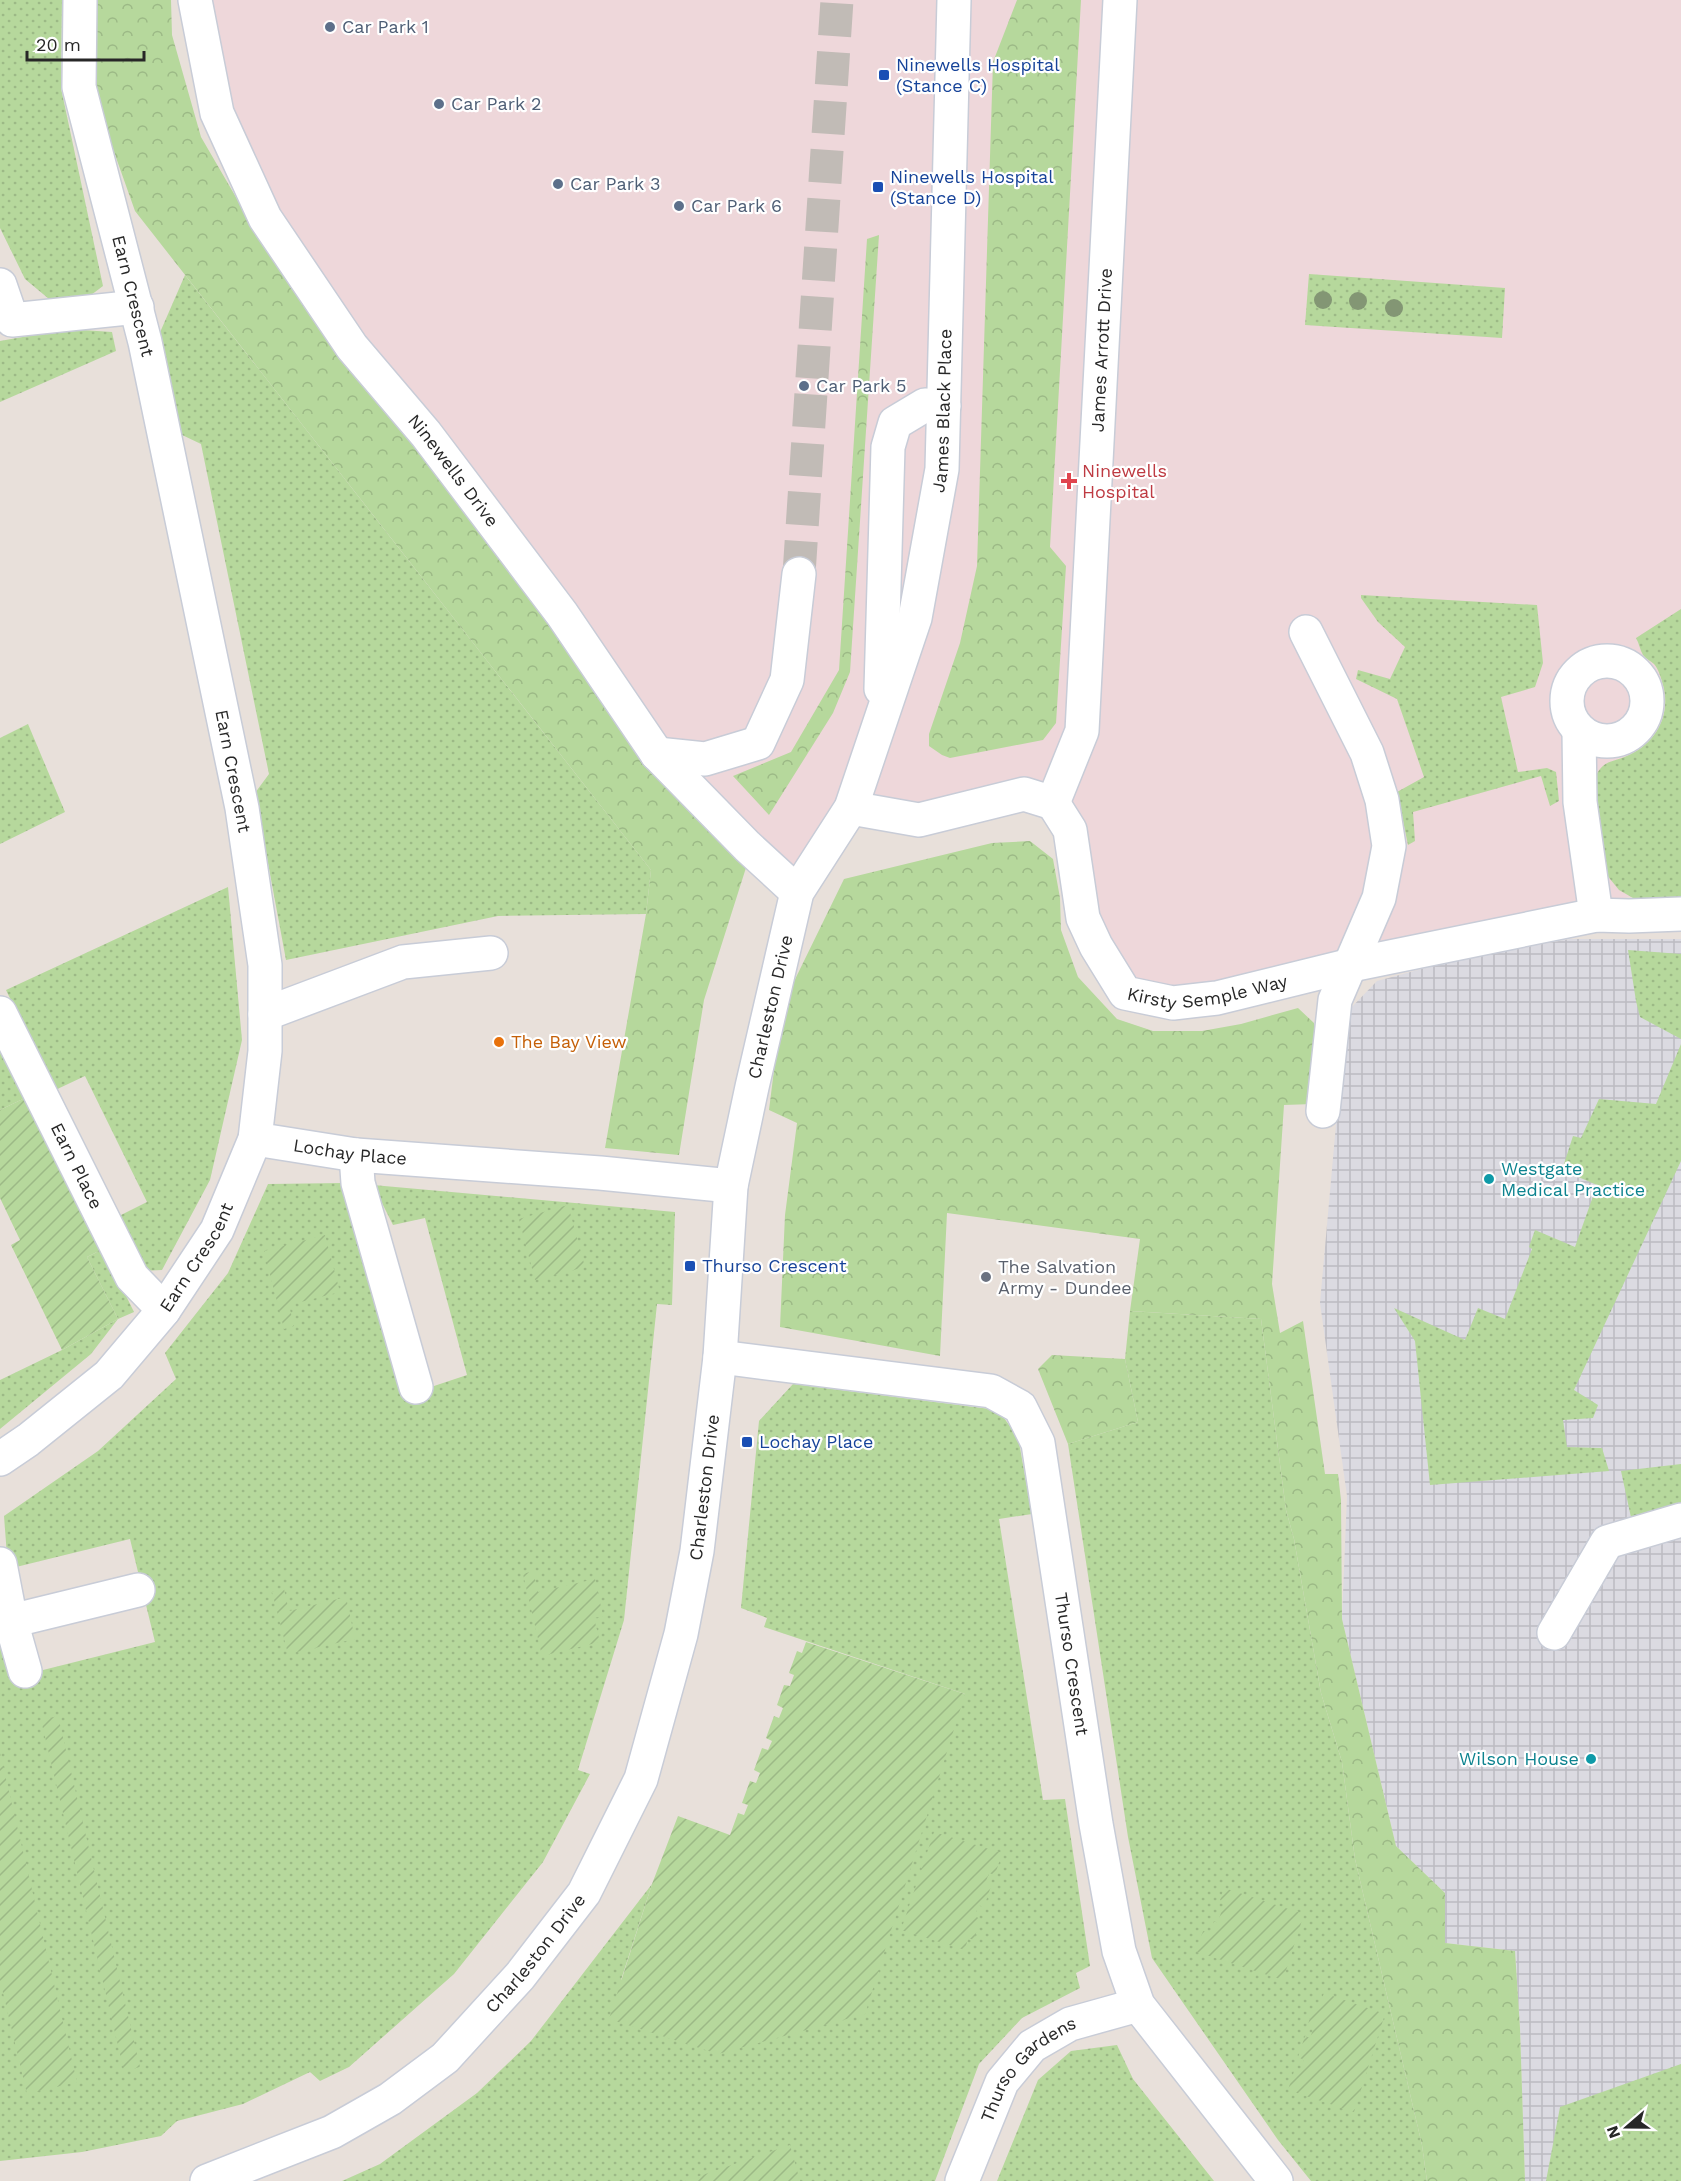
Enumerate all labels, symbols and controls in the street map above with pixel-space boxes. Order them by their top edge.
place label: Car Park 1 [342,16,429,37]
marker: Car Park 1 [323,20,337,34]
scale bar [27,24,144,62]
text: 20 m [36,34,81,55]
place label: Ninewells Hospital (Stance C) [896,54,1060,96]
marker: Ninewells Hospital (Stance C) [877,68,891,82]
place label: Car Park 2 [451,93,542,114]
marker: Car Park 2 [432,97,446,111]
place label: Ninewells Hospital (Stance D) [890,166,1054,208]
place label: Car Park 3 [570,173,661,194]
marker: Car Park 3 [551,177,565,191]
marker: Ninewells Hospital (Stance D) [871,180,885,194]
place label: Car Park 6 [691,195,782,216]
marker: Car Park 6 [672,199,686,213]
street label: Earn Crescent [108,233,159,359]
street label: James Arrott Drive [1087,267,1116,433]
street label: James Black Place [927,329,956,494]
place label: Car Park 5 [816,375,907,396]
marker: Car Park 5 [797,379,811,393]
street label: Ninewells Drive [404,410,503,531]
place label: Ninewells Hospital [1082,460,1167,502]
marker: Ninewells Hospital [1060,472,1078,490]
street label: Earn Crescent [211,708,256,835]
street label: Charleston Drive [743,933,797,1081]
street label: Kirsty Semple Way [1125,970,1290,1014]
place label: The Bay View [511,1031,627,1052]
marker: The Bay View [492,1035,506,1049]
street label: Earn Place [47,1119,107,1212]
street label: Lochay Place [292,1134,408,1169]
place label: Westgate Medical Practice [1501,1158,1645,1200]
marker: Westgate Medical Practice [1482,1172,1496,1186]
street label: Earn Crescent [155,1199,237,1316]
place label: Thurso Crescent [702,1255,847,1276]
place label: The Salvation Army - Dundee [998,1256,1132,1298]
marker: Thurso Crescent [683,1259,697,1273]
marker: The Salvation Army - Dundee [979,1270,993,1284]
street label: Charleston Drive [684,1413,723,1562]
place label: Lochay Place [759,1431,873,1452]
marker: Lochay Place [740,1435,754,1449]
street label: Thurso Crescent [1051,1591,1093,1737]
place label: Wilson House [1459,1748,1579,1769]
marker: Wilson House [1584,1752,1598,1766]
street label: Charleston Drive [481,1889,589,2017]
street label: Thurso Gardens [976,2012,1078,2125]
north arrow [1597,2097,1657,2157]
text: N [1602,2123,1624,2141]

